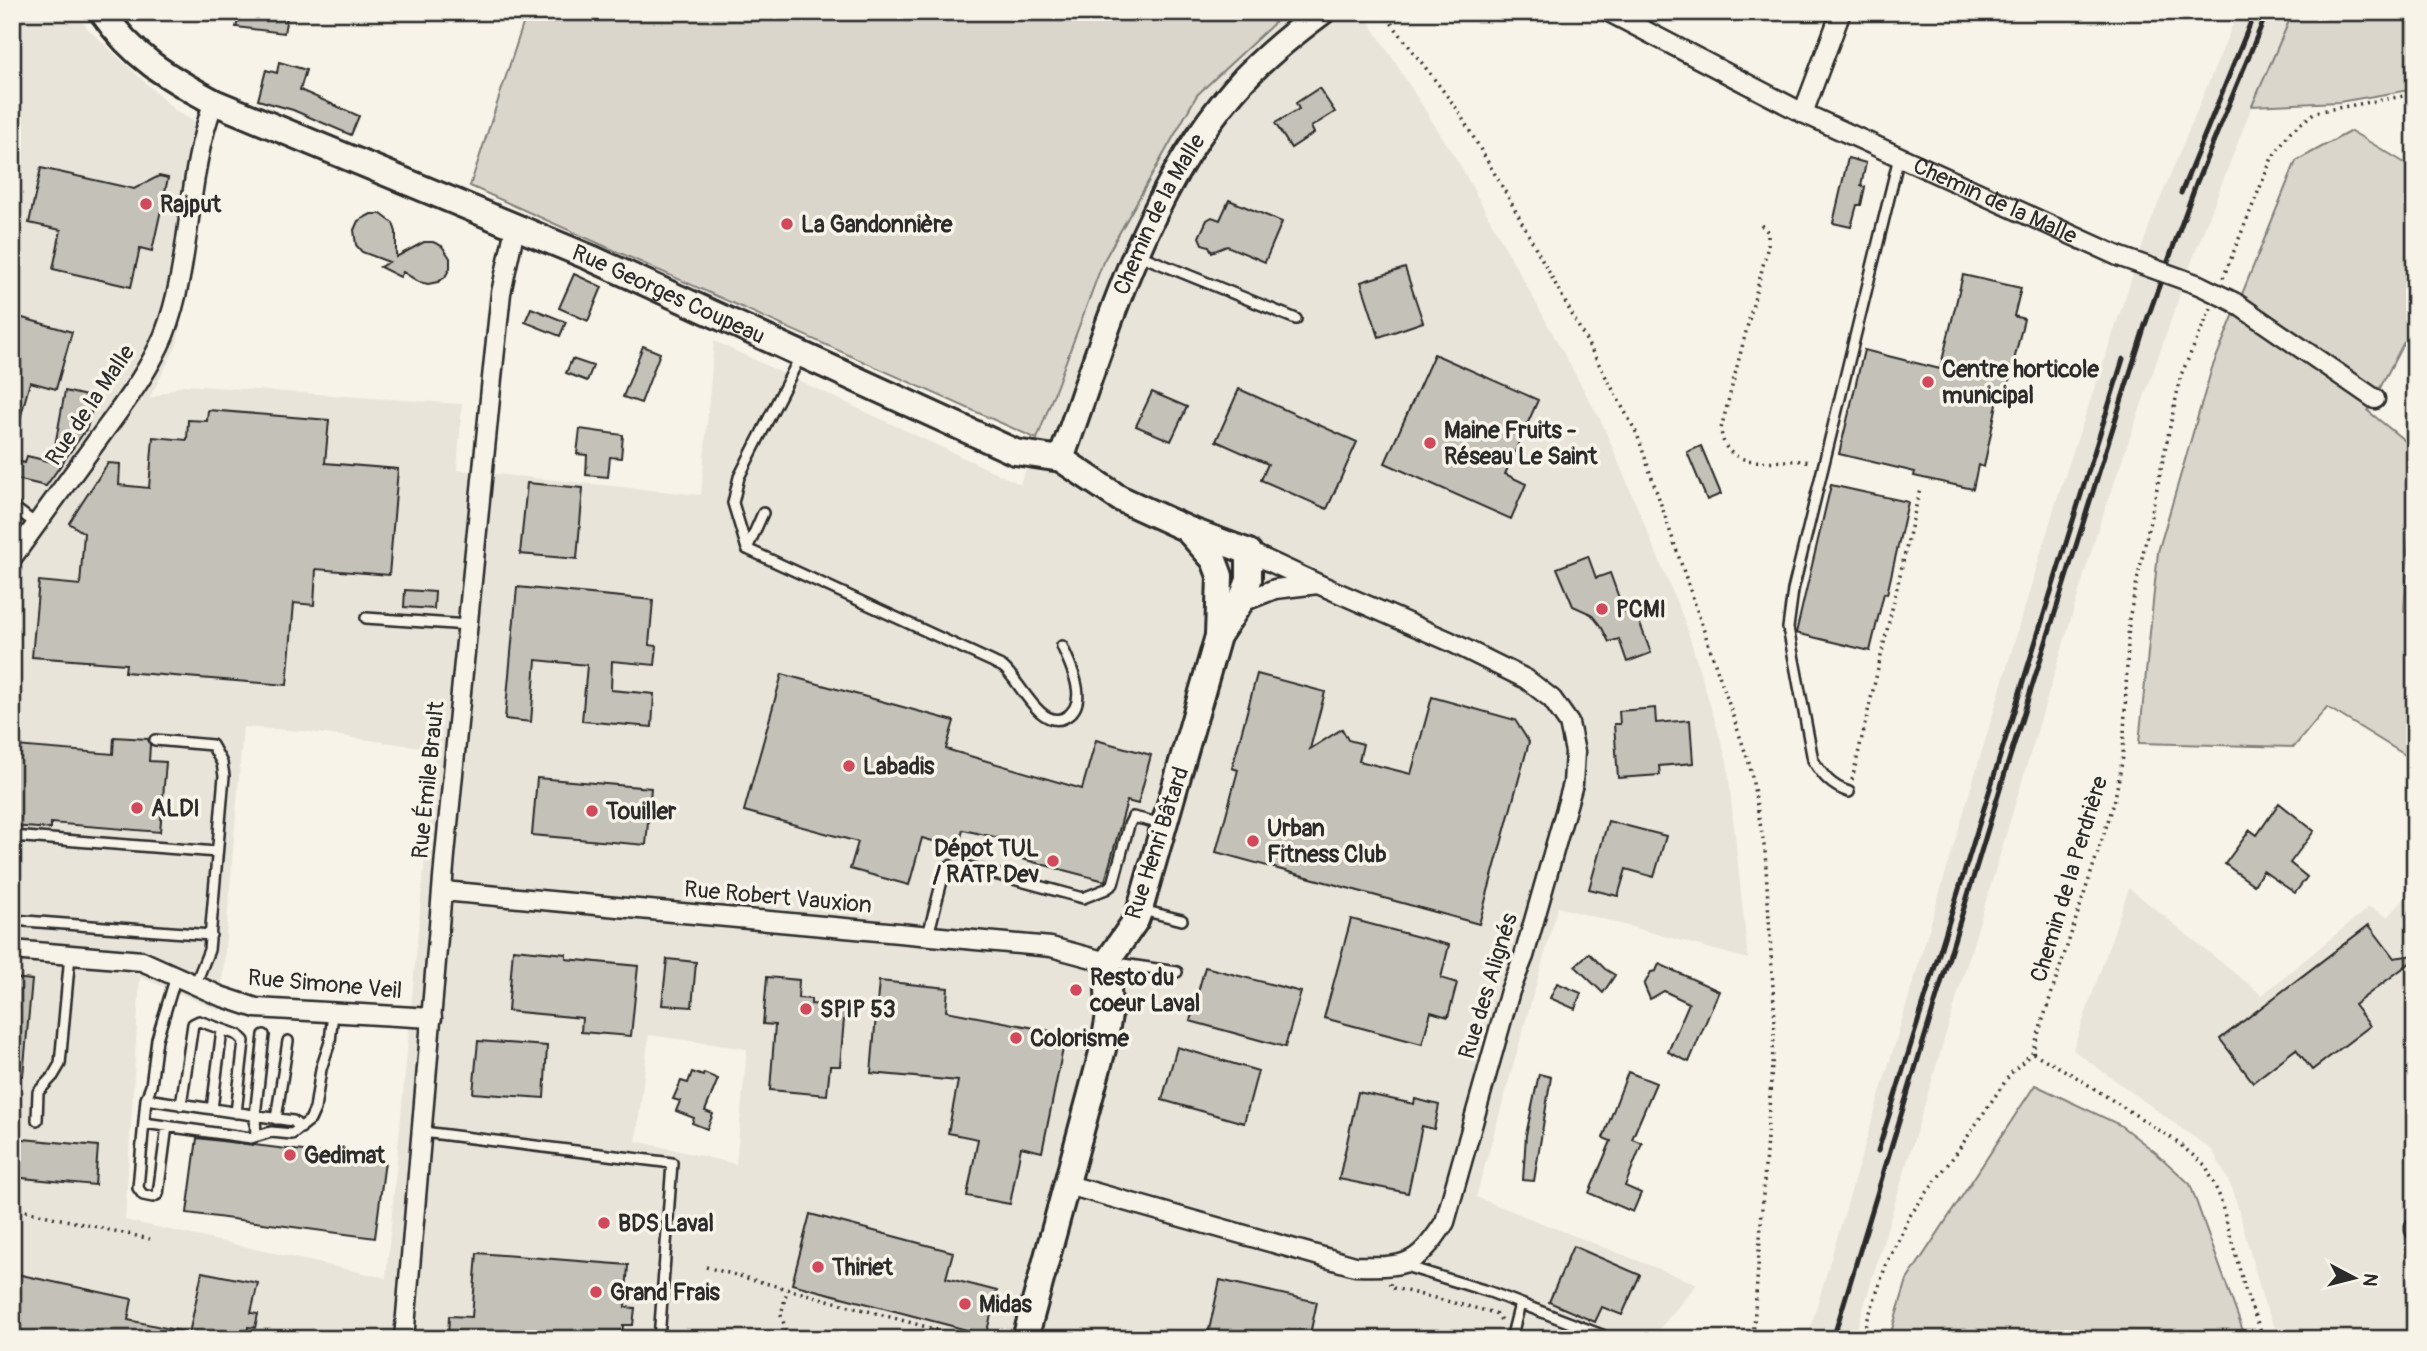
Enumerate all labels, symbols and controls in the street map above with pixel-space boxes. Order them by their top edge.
street label: Chemin de la Malle [1106,127,1211,299]
street label: Chemin de la Malle [1909,151,2083,250]
place label: Rajput [160,190,222,219]
marker: Rajput [138,196,154,212]
place label: La Gandonnière [801,210,953,239]
marker: La Gandonnière [779,216,795,232]
street label: Rue Georges Coupeau [568,237,770,350]
street label: Rue de la Malle [39,338,141,471]
place label: Centre horticole municipal [1942,355,2099,410]
marker: Centre horticole municipal [1920,374,1936,390]
place label: Maine Fruits - Réseau Le Saint [1444,416,1598,471]
marker: Maine Fruits - Réseau Le Saint [1422,435,1438,451]
place label: PCMI [1616,595,1666,624]
marker: PCMI [1594,601,1610,617]
street label: Rue Émile Brault [405,699,451,860]
place label: Labadis [863,752,935,781]
marker: Labadis [841,758,857,774]
street label: Rue Henri Bâtard [1119,763,1195,923]
street label: Chemin de la Perdrière [2024,772,2114,986]
place label: ALDI [151,794,200,823]
place label: Touiller [605,797,677,826]
marker: ALDI [129,800,145,816]
marker: Touiller [584,803,600,819]
place label: Urban Fitness Club [1267,814,1387,869]
marker: Urban Fitness Club [1245,833,1261,849]
place label: Dépot TUL / RATP Dev [933,834,1039,889]
marker: Dépot TUL / RATP Dev [1045,853,1061,869]
street label: Rue Robert Vauxion [683,874,873,920]
street label: Rue des Alignés [1452,910,1524,1062]
street label: Rue Simone Veil [247,963,403,1005]
place label: Resto du coeur Laval [1089,963,1200,1018]
marker: Resto du coeur Laval [1068,982,1084,998]
place label: SPIP 53 [820,995,896,1024]
marker: SPIP 53 [798,1001,814,1017]
place label: Colorisme [1030,1024,1129,1053]
marker: Colorisme [1008,1030,1024,1046]
place label: Gedimat [304,1141,386,1170]
marker: Gedimat [282,1147,298,1163]
place label: BDS Laval [618,1209,714,1238]
marker: BDS Laval [596,1215,612,1231]
north arrow [2318,1242,2388,1312]
place label: Thiriet [831,1253,894,1282]
marker: Thiriet [810,1259,826,1275]
text: N [2357,1272,2383,1288]
place label: Grand Frais [610,1278,721,1307]
marker: Grand Frais [588,1284,604,1300]
place label: Midas [979,1290,1033,1319]
marker: Midas [957,1296,973,1312]

